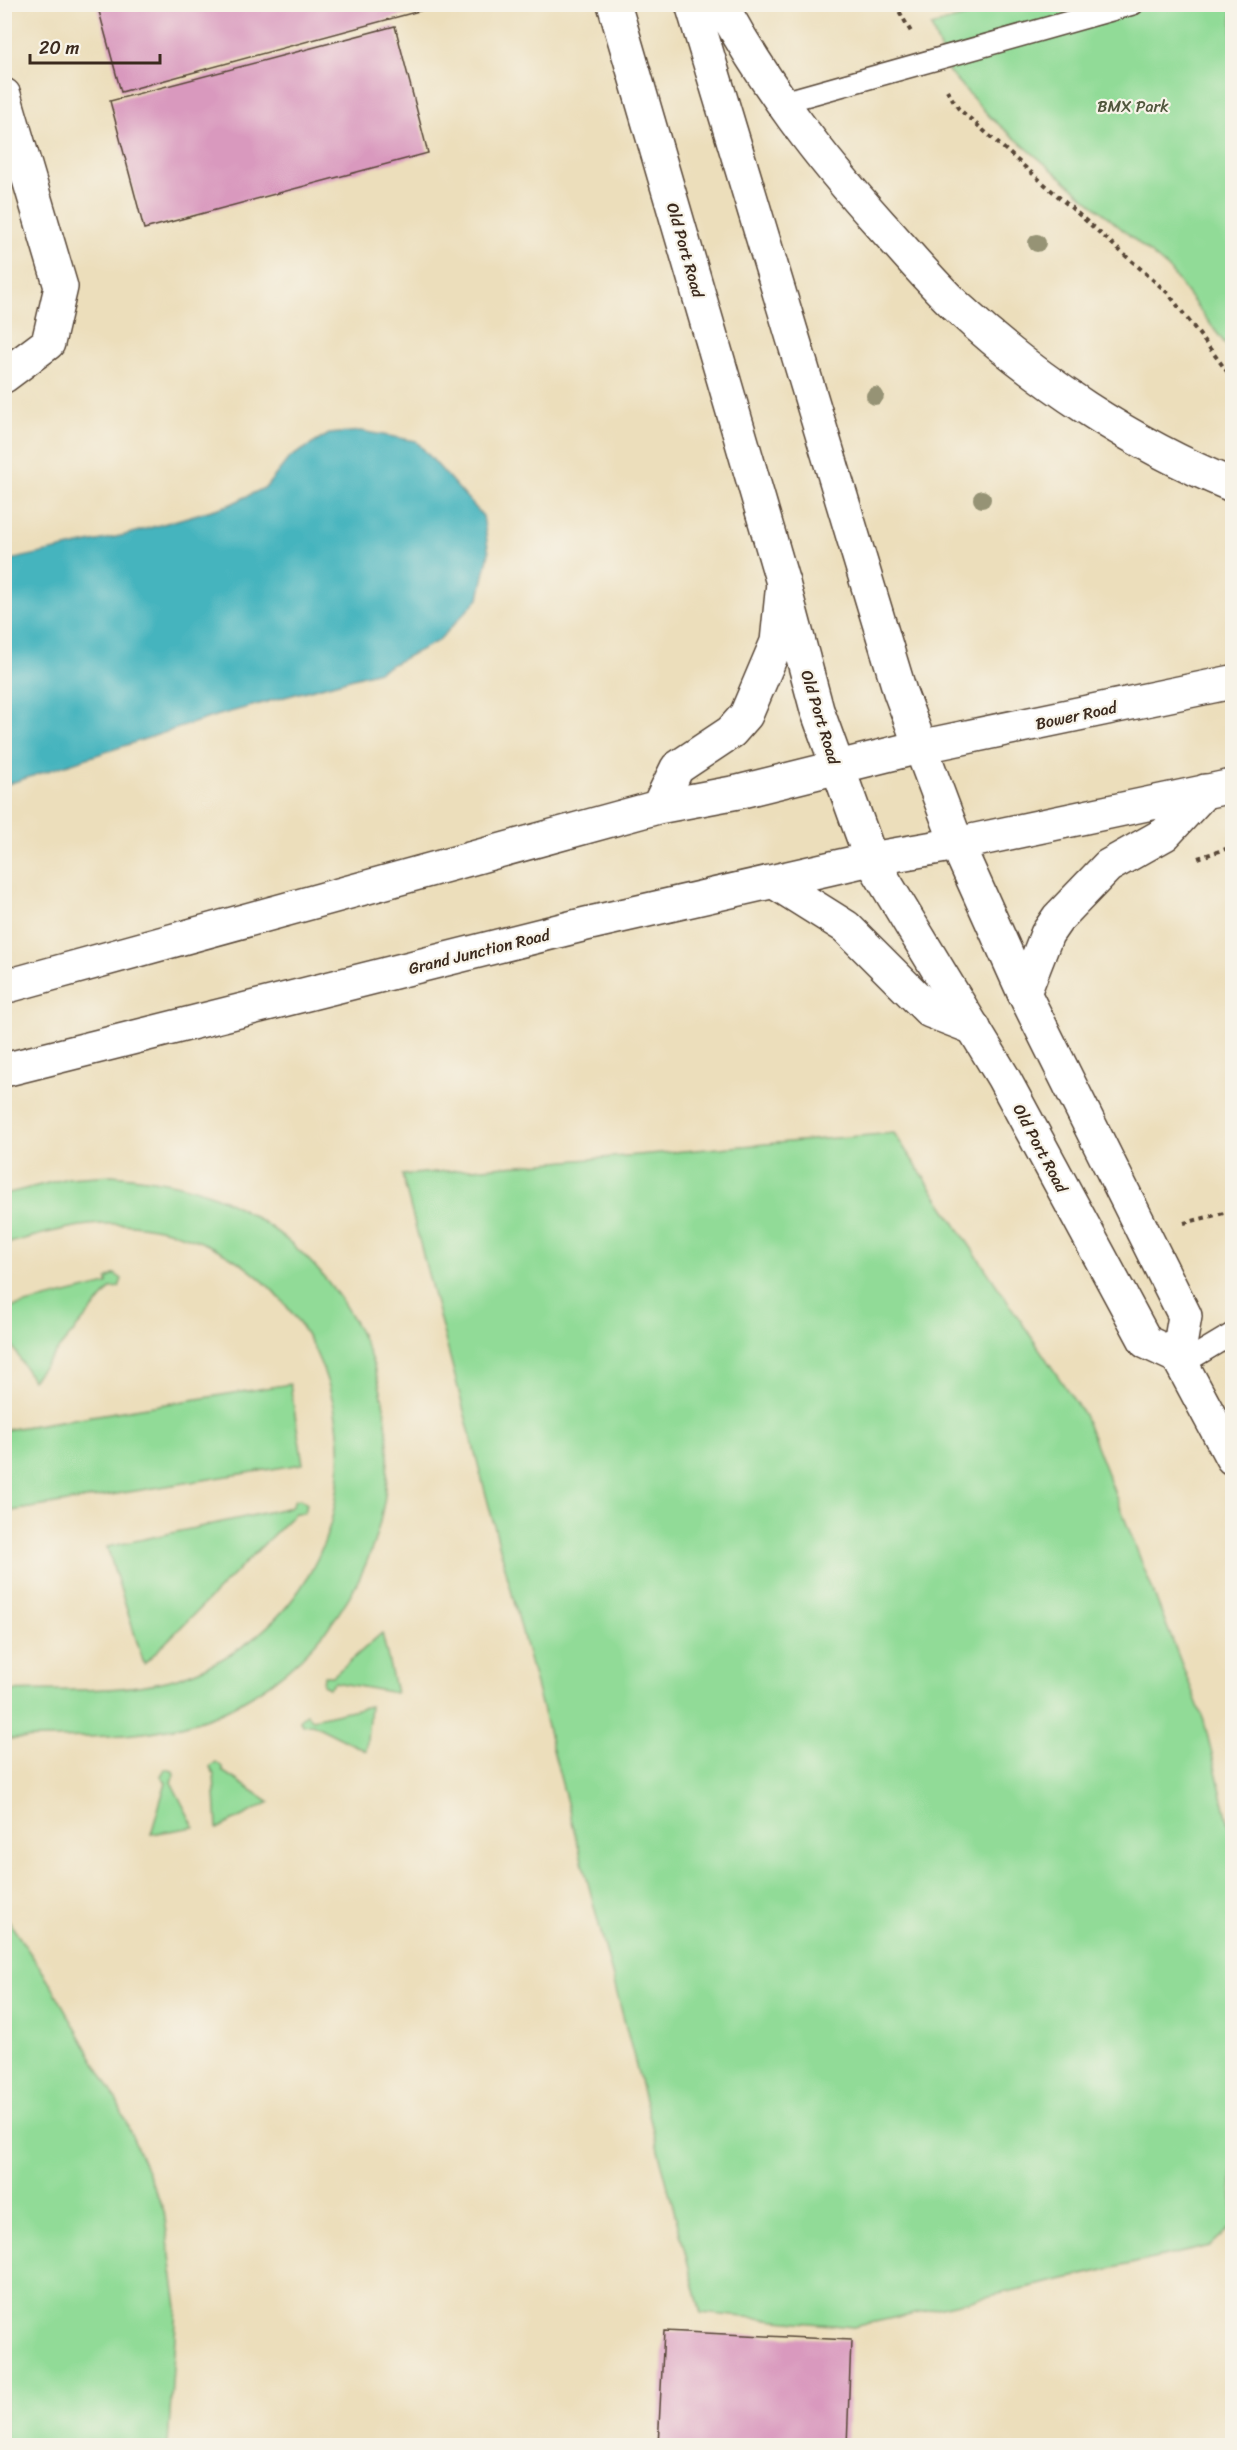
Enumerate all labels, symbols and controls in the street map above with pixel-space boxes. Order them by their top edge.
scale bar [30,27,160,65]
text: 20 m [39,32,79,64]
park label: BMX Park [1097,92,1169,121]
street label: Old Port Road [658,199,713,302]
street label: Old Port Road [792,666,849,769]
street label: Bower Road [1033,692,1121,738]
street label: Grand Junction Road [405,920,554,983]
street label: Old Port Road [1005,1098,1077,1199]

